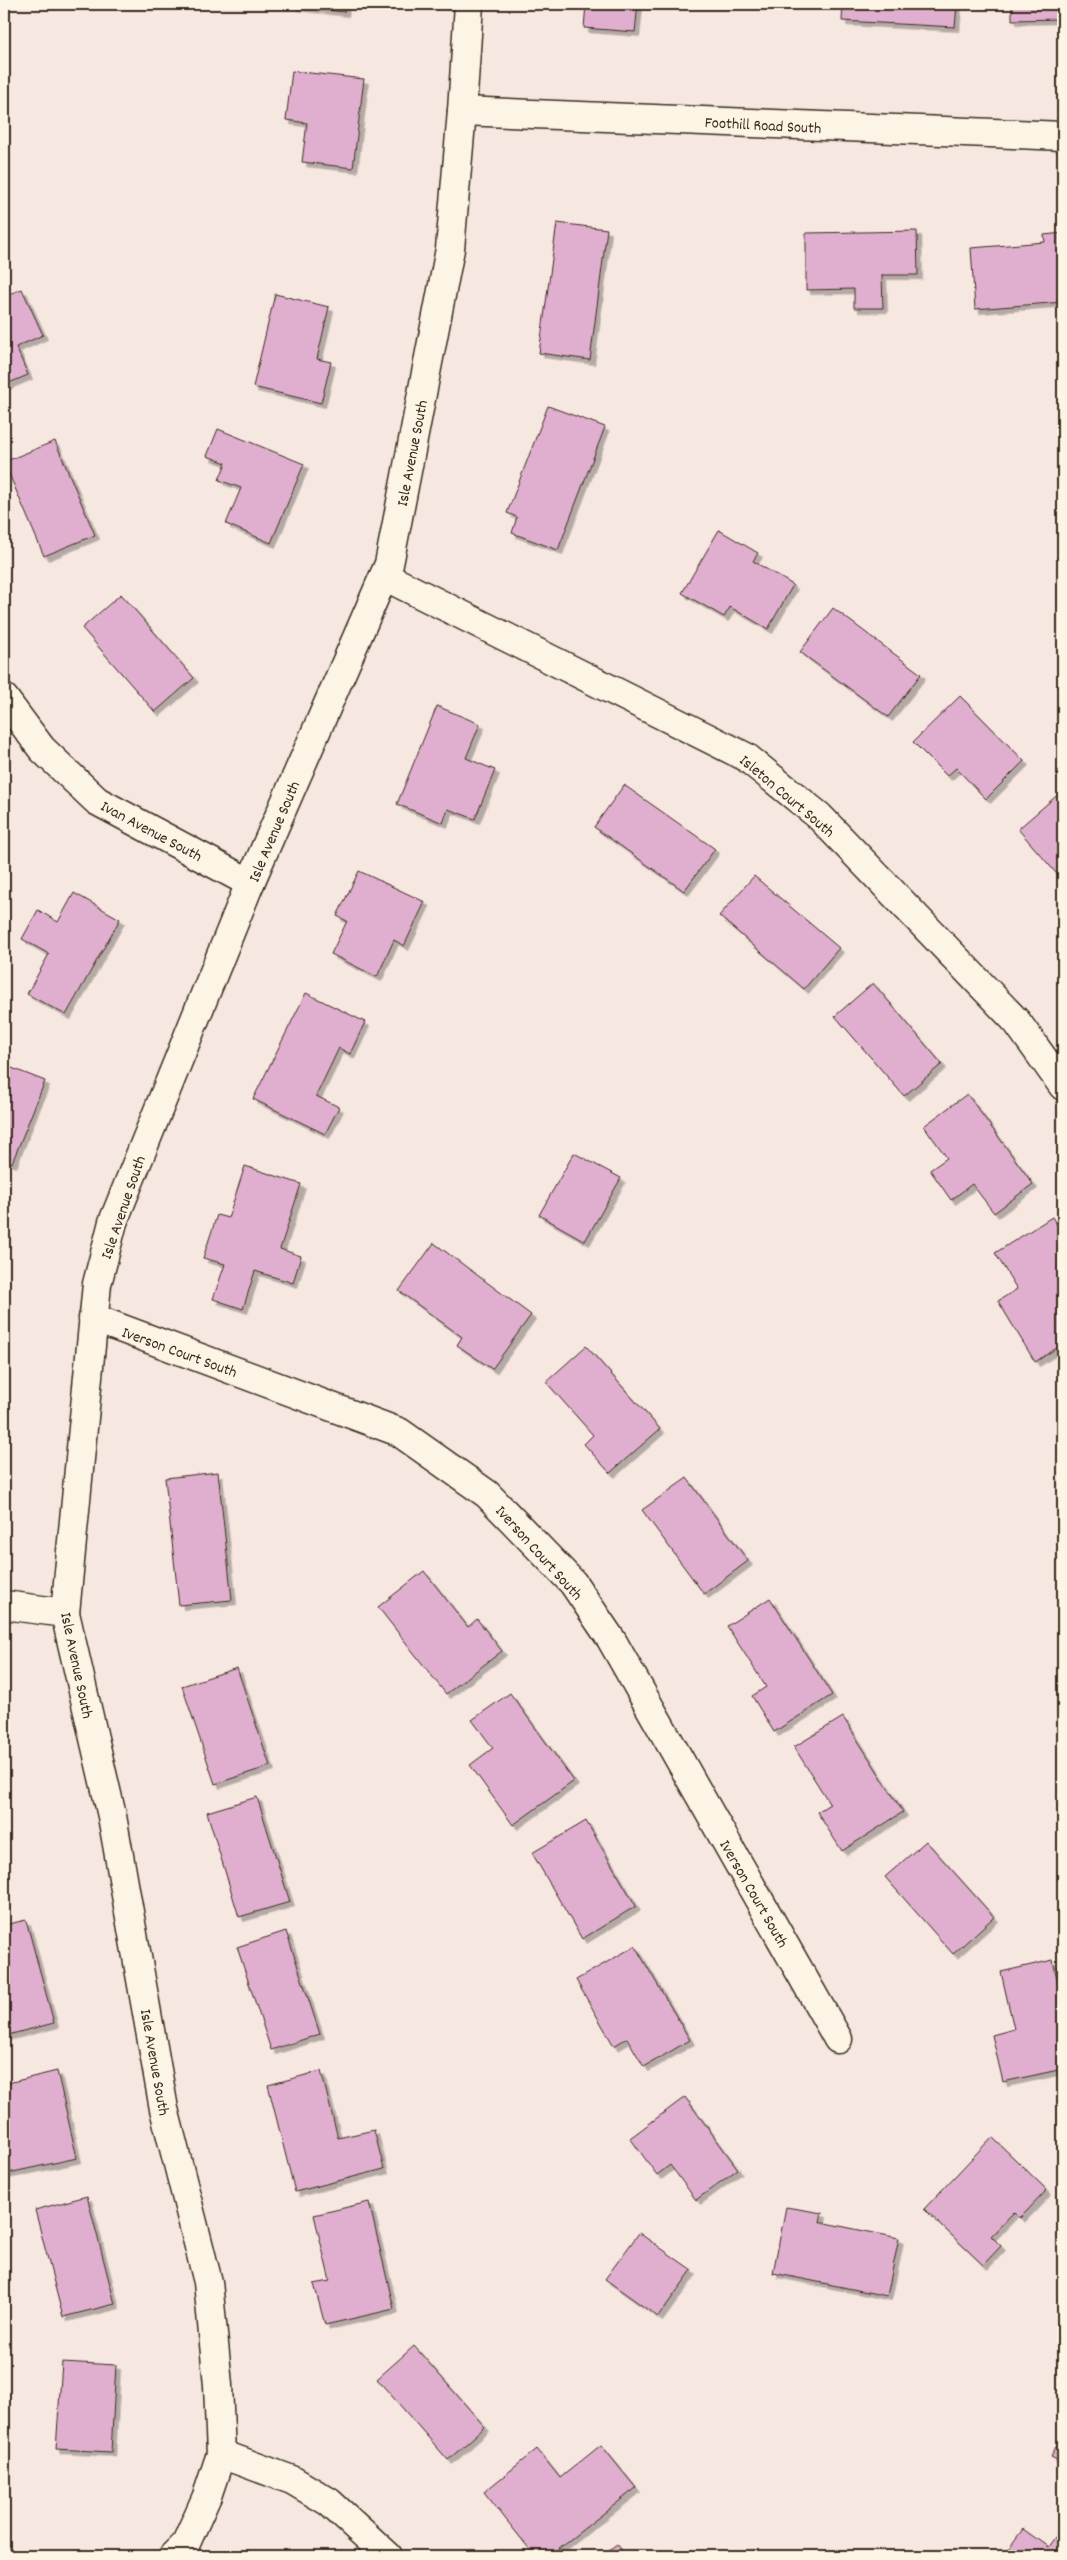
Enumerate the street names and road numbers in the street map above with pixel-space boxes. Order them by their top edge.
street label: Foothill Road South [704,112,822,141]
street label: Isle Avenue South [392,398,435,509]
street label: Isleton Court South [734,750,839,844]
street label: Isle Avenue South [244,778,307,886]
street label: Ivan Avenue South [96,796,206,869]
street label: Isle Avenue South [96,1153,153,1263]
street label: Iverson Court South [118,1322,240,1385]
street label: Iverson Court South [489,1501,587,1606]
street label: Isle Avenue South [53,1610,98,1721]
street label: Iverson Court South [713,1836,793,1953]
street label: Isle Avenue South [133,2007,174,2118]

